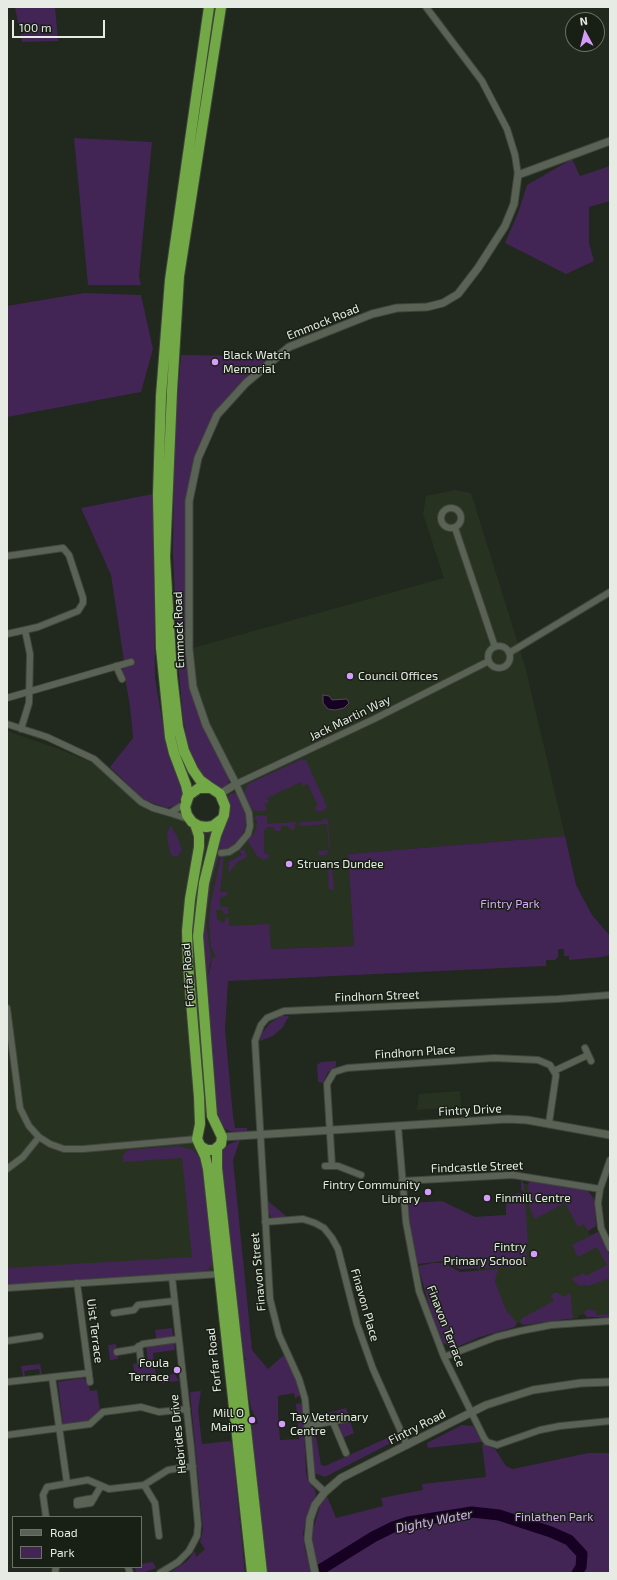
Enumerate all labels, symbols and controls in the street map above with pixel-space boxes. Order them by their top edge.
scale bar [14,12,107,38]
north arrow [565,12,605,52]
text: N [579,14,588,28]
text: 100 m [19,20,51,34]
street label: Emmock Road [285,301,361,343]
place label: Black Watch Memorial [223,348,290,376]
marker: Black Watch Memorial [210,357,220,367]
street label: Emmock Road [170,591,188,669]
place label: Council Offices [358,669,438,683]
marker: Council Offices [345,671,355,681]
street label: Jack Martin Way [307,692,393,744]
place label: Struans Dundee [297,857,384,871]
marker: Struans Dundee [284,859,294,869]
park label: Fintry Park [480,897,540,911]
street label: Forfar Road [179,942,197,1008]
street label: Findhorn Street [334,987,420,1005]
street label: Findhorn Place [374,1042,456,1062]
street label: Fintry Drive [438,1101,502,1119]
street label: Findcastle Street [431,1158,523,1176]
place label: Fintry Community Library [323,1178,420,1206]
marker: Fintry Community Library [423,1187,433,1197]
place label: Finmill Centre [495,1191,571,1205]
marker: Finmill Centre [482,1193,492,1203]
street label: Finavon Street [247,1232,269,1312]
place label: Fintry Primary School [443,1240,526,1268]
marker: Fintry Primary School [529,1249,539,1259]
street label: Finavon Place [348,1267,382,1343]
street label: Finavon Terrace [424,1283,468,1369]
street label: Uist Terrace [84,1298,106,1364]
street label: Forfar Road [203,1327,225,1393]
place label: Foula Terrace [129,1356,169,1384]
marker: Foula Terrace [172,1365,182,1375]
street label: Hebrides Drive [167,1394,189,1474]
place label: Mill O Mains [211,1406,244,1434]
street label: Fintry Road [386,1406,448,1448]
place label: Tay Veterinary Centre [290,1410,368,1438]
marker: Mill O Mains [247,1415,257,1425]
marker: Tay Veterinary Centre [277,1419,287,1429]
water label: Dighty Water [394,1506,474,1536]
park label: Finlathen Park [515,1510,593,1524]
legend [12,1516,142,1568]
text: Road [50,1525,78,1539]
text: Park [50,1545,75,1559]

